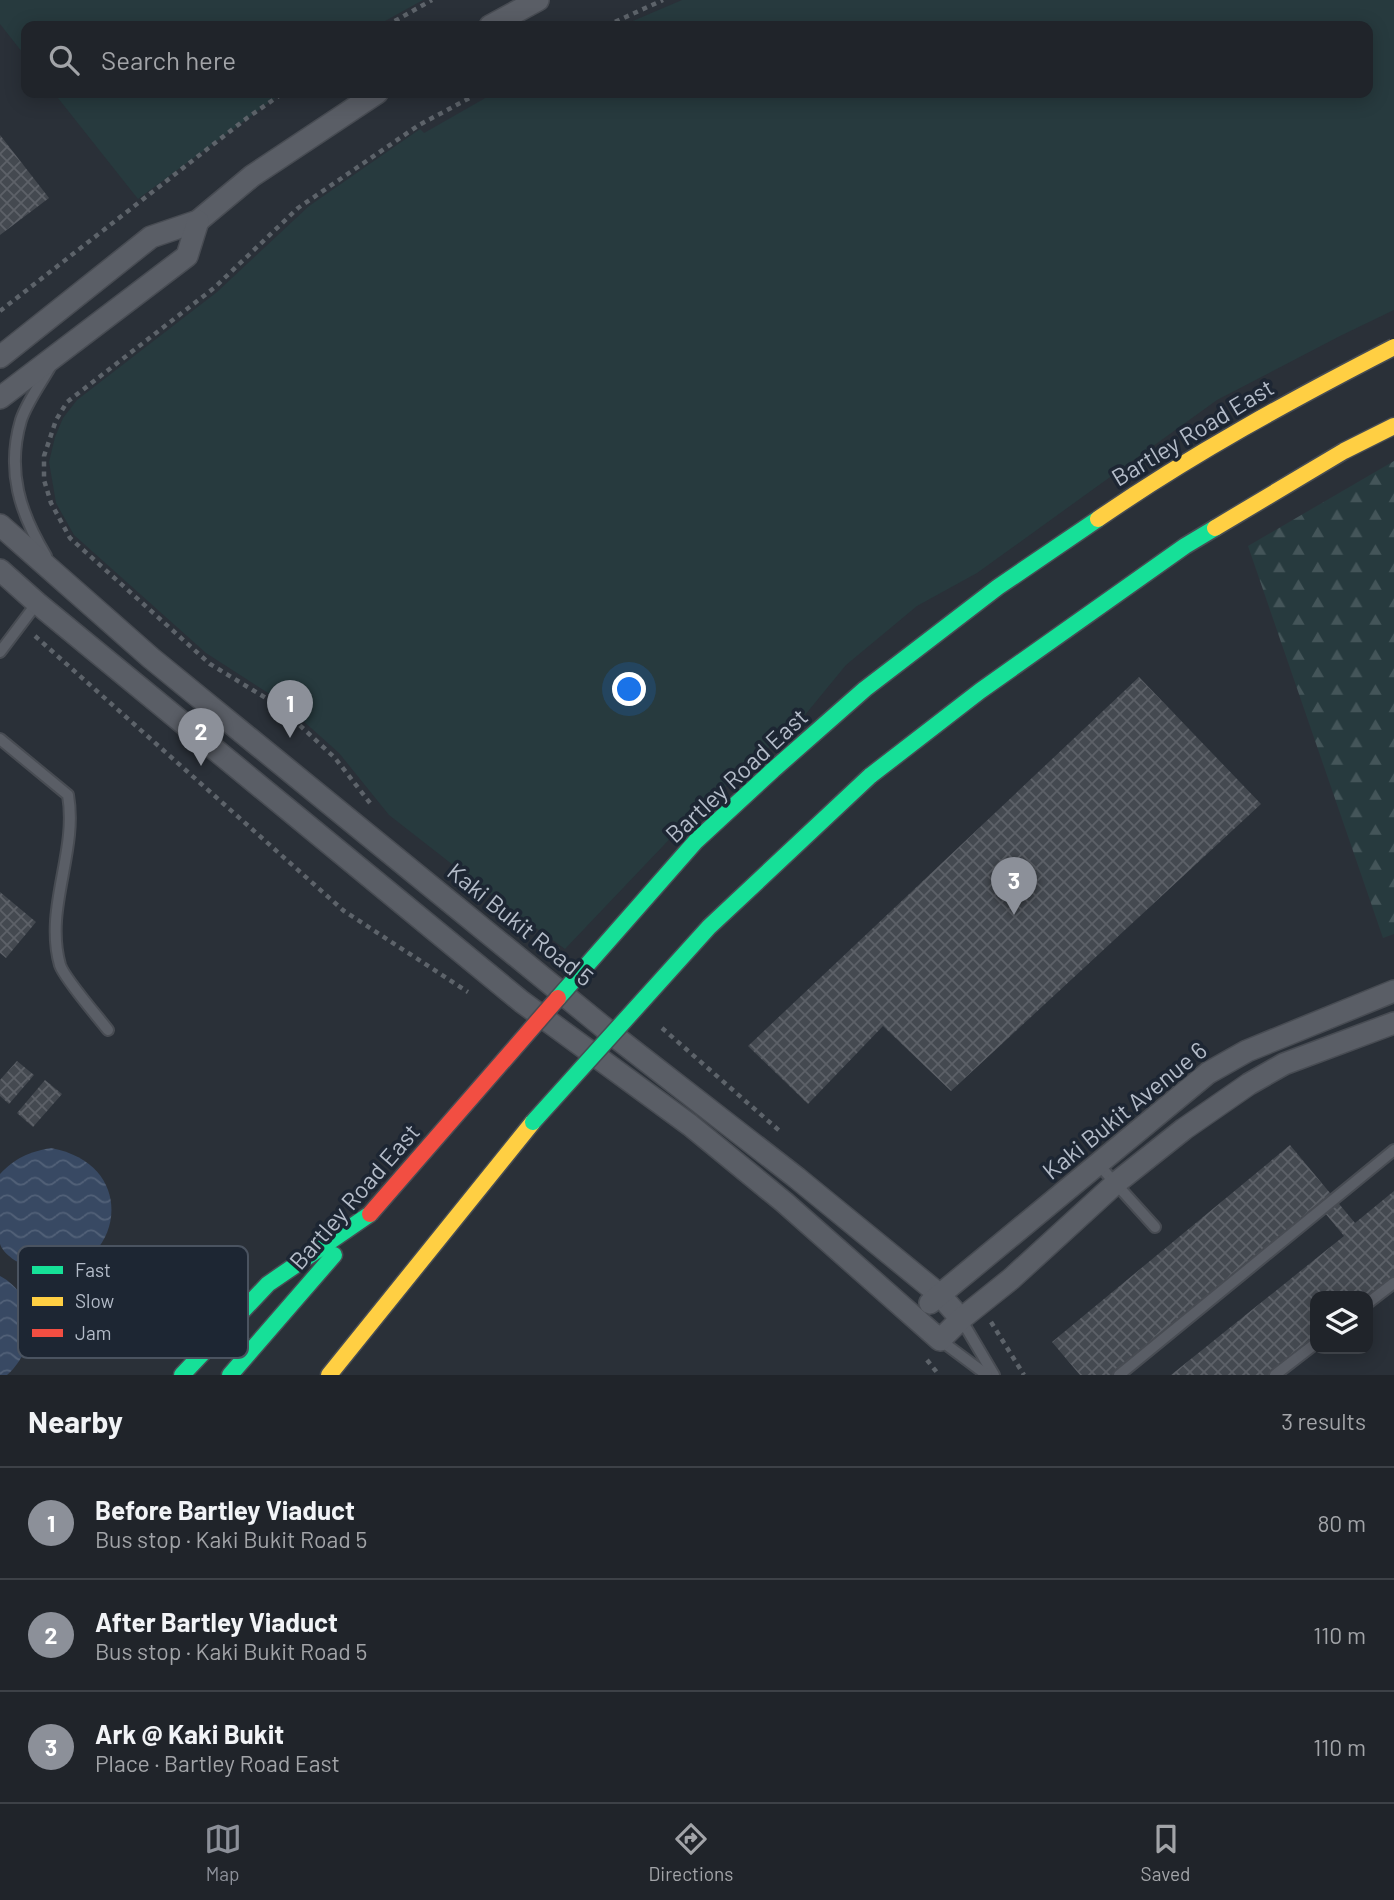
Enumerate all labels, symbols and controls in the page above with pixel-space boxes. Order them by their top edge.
search box [21,21,1373,98]
icon: search [45,41,83,79]
text: Search here [101,44,236,75]
street label: Bartley Road East [1106,372,1278,491]
your location [612,672,646,706]
pin: 1 [267,680,313,738]
street label: Bartley Road East [659,702,813,848]
pin: 2 [178,708,224,766]
street label: Kaki Bukit Road 5 [442,856,600,992]
pin: 3 [991,857,1037,915]
street label: Kaki Bukit Avenue 6 [1036,1035,1212,1185]
street label: Bartley Road East [283,1117,425,1275]
legend [18,1246,248,1358]
text: Fast [75,1258,111,1281]
text: Slow [75,1289,114,1312]
map controls [1310,1291,1373,1354]
button: layers [1310,1291,1373,1354]
text: Jam [75,1321,111,1344]
text: Nearby [28,1403,123,1439]
text: 3 results [1281,1407,1366,1435]
text: Before Bartley Viaduct [95,1494,355,1525]
text: 1 [47,1509,55,1537]
text: 80 m [1317,1509,1366,1537]
text: Bus stop · Kaki Bukit Road 5 [95,1525,367,1553]
text: After Bartley Viaduct [95,1606,338,1637]
text: 2 [45,1621,57,1649]
text: 110 m [1313,1621,1366,1649]
text: Bus stop · Kaki Bukit Road 5 [95,1637,367,1665]
text: Ark @ Kaki Bukit [95,1718,284,1749]
text: 3 [45,1733,57,1761]
text: 110 m [1313,1733,1366,1761]
text: Place · Bartley Road East [95,1749,340,1777]
tab: Map [204,1820,242,1885]
tab: Directions [649,1820,734,1885]
tab: Saved [1141,1820,1190,1885]

